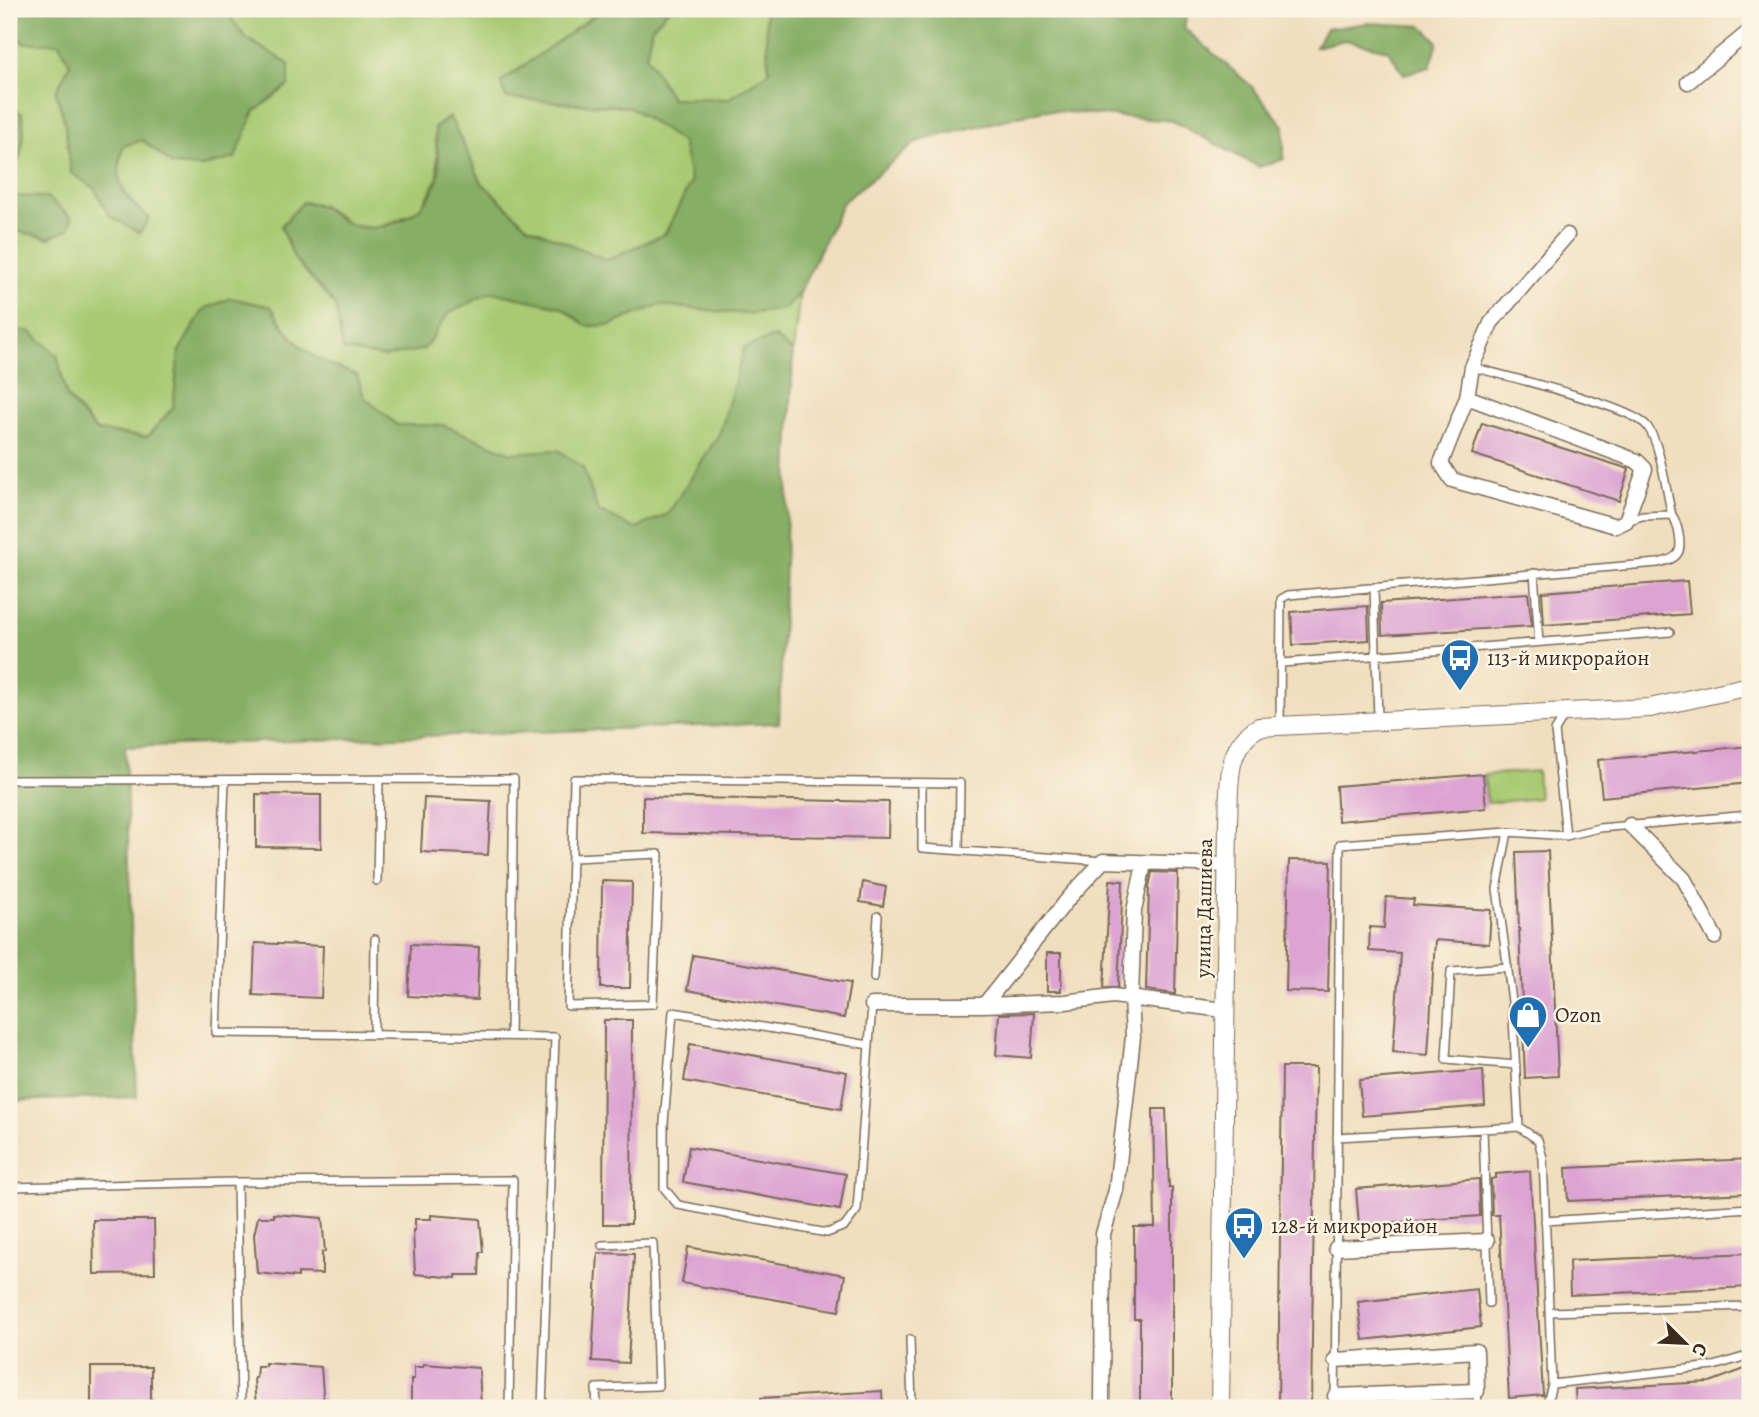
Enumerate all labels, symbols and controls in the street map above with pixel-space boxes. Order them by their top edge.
bus stop icon: 113-й микрорайон [1439,637,1481,692]
place label: 113-й микрорайон [1487,644,1649,672]
street label: улица Дашиева [1189,838,1219,979]
shop icon: Ozon [1507,994,1549,1049]
place label: Ozon [1555,1001,1601,1029]
bus stop icon: 128-й микрорайон [1223,1205,1265,1260]
place label: 128-й микрорайон [1271,1212,1438,1240]
north arrow [1650,1308,1720,1378]
text: С [1685,1339,1714,1360]

